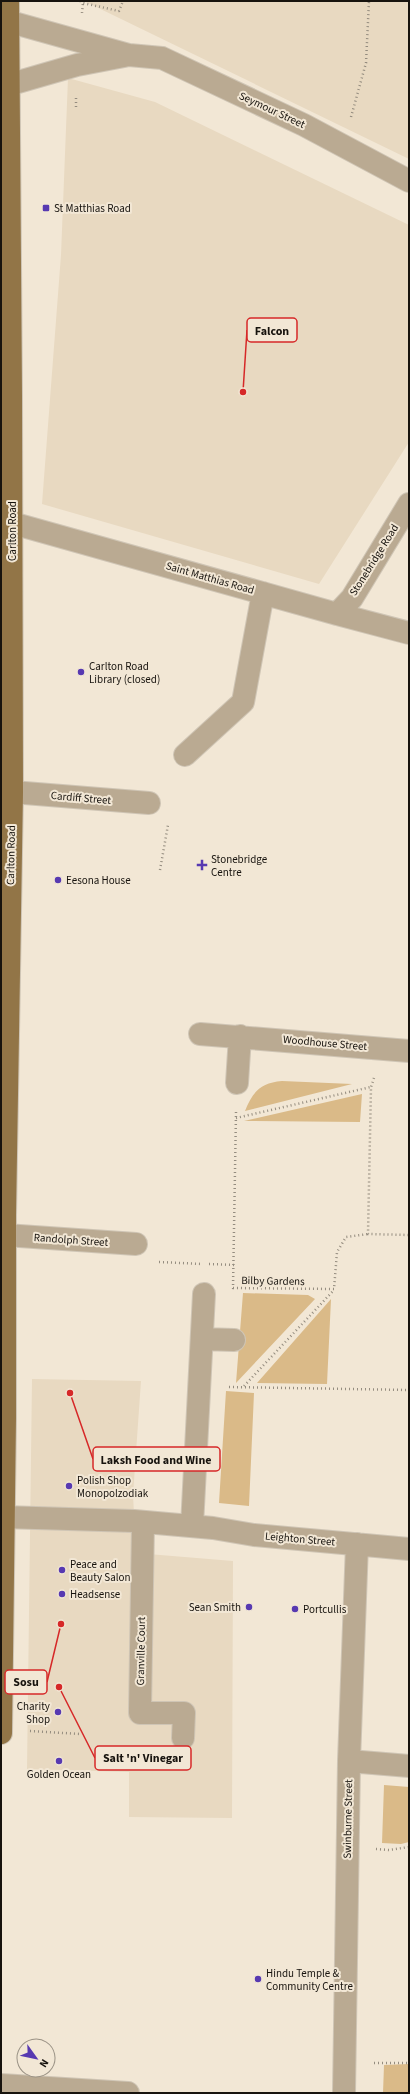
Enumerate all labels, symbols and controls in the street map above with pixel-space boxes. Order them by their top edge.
street label: Seymour Street [237,88,308,132]
place label: St Matthias Road [54,201,131,216]
marker: St Matthias Road [41,203,51,213]
callout: Falcon [247,318,297,342]
text: Falcon [255,323,289,340]
street label: Carlton Road [5,501,20,561]
street label: Stonebridge Road [346,521,402,599]
street label: Saint Matthias Road [164,558,256,598]
place label: Carlton Road Library (closed) [89,659,160,687]
marker: Carlton Road Library (closed) [76,667,86,677]
street label: Cardiff Street [50,788,112,808]
street label: Carlton Road [3,825,19,885]
place label: Stonebridge Centre [211,852,268,880]
marker: Stonebridge Centre [196,859,208,871]
place label: Eesona House [66,873,131,888]
marker: Eesona House [53,875,63,885]
street label: Woodhouse Street [282,1032,368,1054]
street label: Randolph Street [33,1230,109,1250]
street label: Bilby Gardens [241,1273,305,1289]
callout: Laksh Food and Wine [93,1447,220,1471]
text: Laksh Food and Wine [101,1452,211,1469]
place label: Polish Shop Monopolzodiak [77,1473,149,1501]
marker: Polish Shop Monopolzodiak [64,1481,74,1491]
street label: Leighton Street [264,1528,336,1550]
place label: Peace and Beauty Salon [70,1557,131,1585]
marker: Peace and Beauty Salon [57,1565,67,1575]
place label: Headsense [70,1587,121,1602]
marker: Headsense [57,1589,67,1599]
place label: Sean Smith [189,1600,241,1615]
marker: Sean Smith [244,1602,254,1612]
place label: Portcullis [303,1602,347,1617]
marker: Portcullis [290,1604,300,1614]
street label: Granville Court [133,1616,149,1686]
callout: Sosu [5,1670,47,1694]
text: Sosu [13,1674,39,1691]
place label: Charity Shop [17,1699,50,1727]
marker: Charity Shop [53,1707,63,1717]
callout: Salt 'n' Vinegar [95,1746,191,1770]
text: Salt 'n' Vinegar [103,1750,183,1767]
marker: Golden Ocean [54,1756,64,1766]
place label: Golden Ocean [27,1767,91,1782]
street label: Swinburne Street [340,1779,356,1859]
place label: Hindu Temple & Community Centre [266,1966,353,1994]
marker: Hindu Temple & Community Centre [253,1974,263,1984]
north arrow [16,2038,56,2078]
text: N [36,2056,52,2070]

